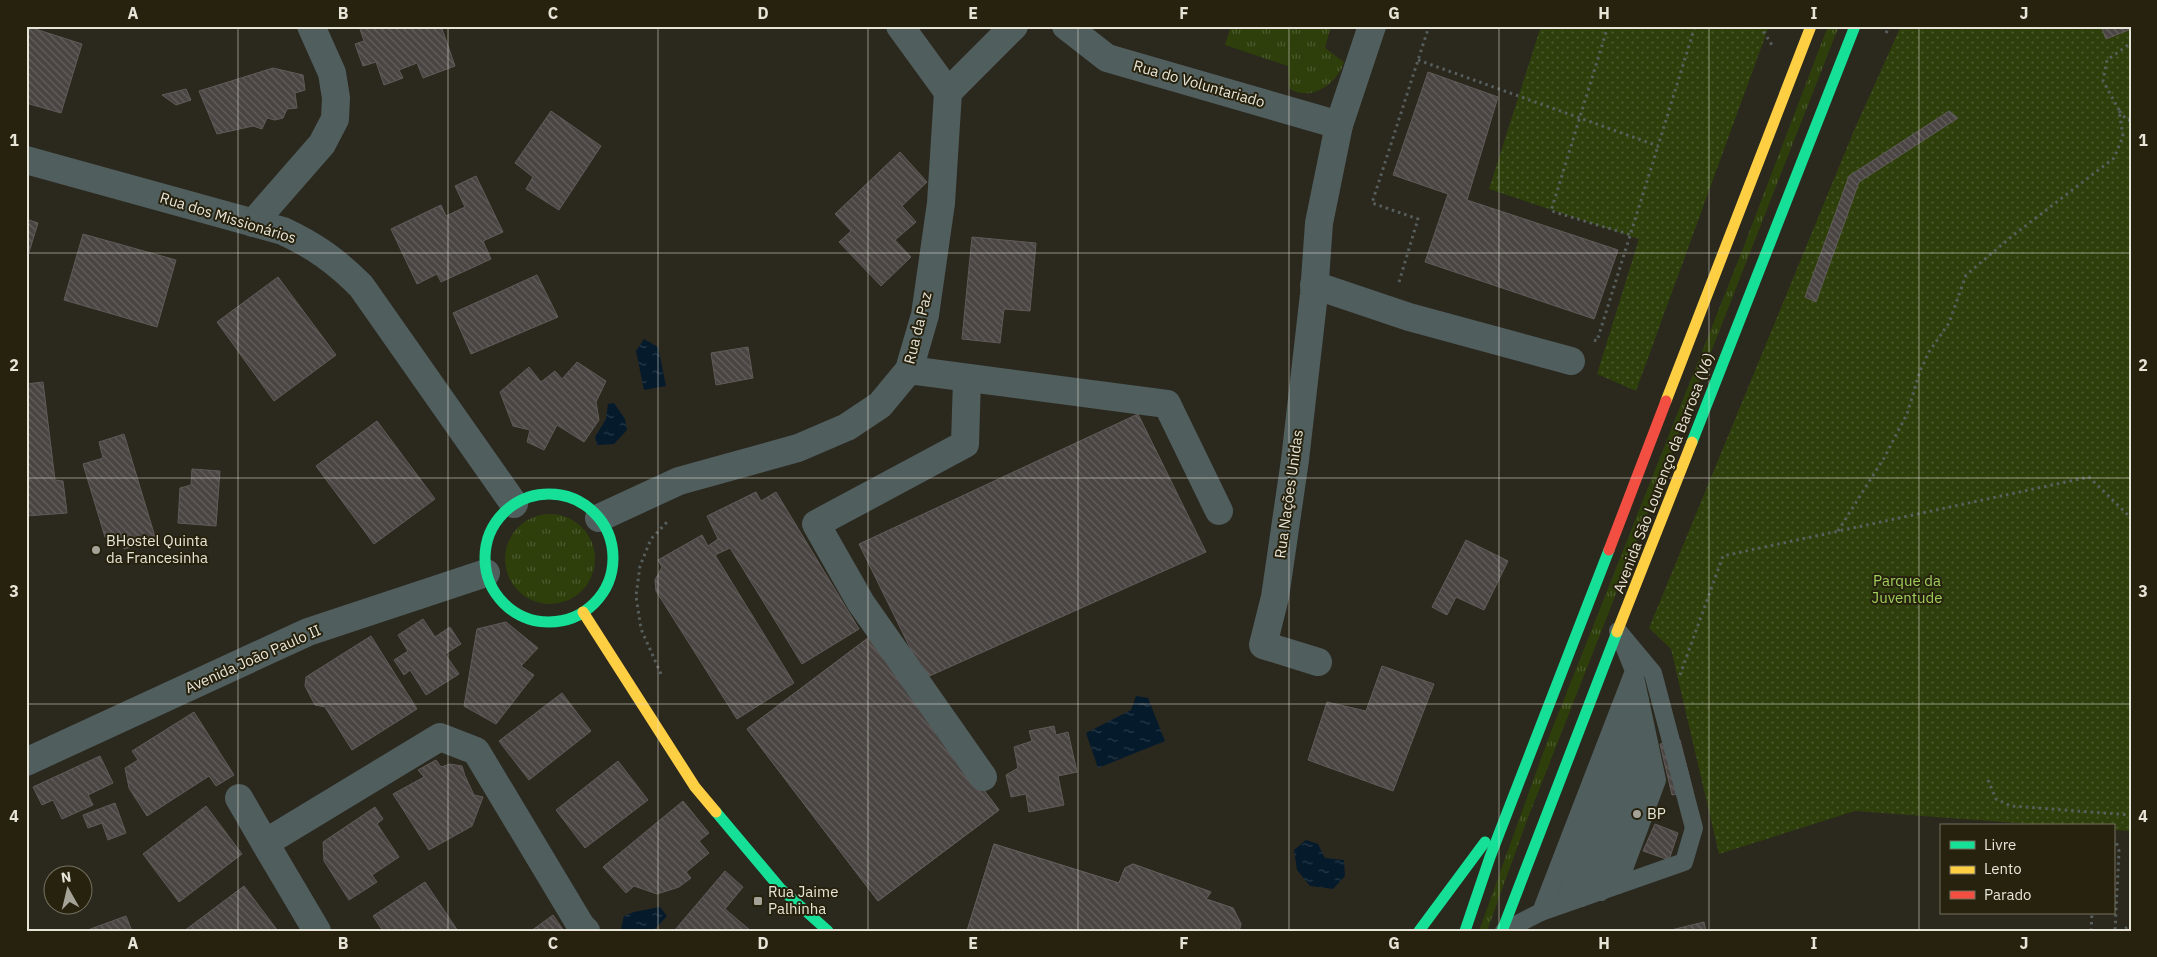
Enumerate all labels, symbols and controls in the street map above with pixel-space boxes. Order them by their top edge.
text: A [128,3,139,23]
text: B [338,3,349,23]
text: C [548,3,558,23]
text: D [757,3,769,23]
text: E [968,3,978,23]
text: F [1179,3,1189,23]
text: G [1388,3,1400,23]
text: H [1598,3,1610,23]
text: I [1811,3,1818,23]
text: J [2020,3,2028,23]
street label: Rua do Voluntariado [1131,56,1267,111]
text: 1 [9,130,19,150]
text: 1 [2138,130,2148,150]
street label: Rua dos Missionários [158,188,299,247]
street label: Rua da Paz [899,290,936,366]
street label: Avenida São Lourenço da Barrosa (V6) [1609,350,1718,596]
text: 2 [9,355,19,375]
text: 2 [2138,355,2148,375]
street label: Rua Nações Unidas [1270,428,1307,559]
place label: BHostel Quinta da Francesinha [106,531,208,567]
marker: BHostel Quinta da Francesinha [90,544,102,556]
park label: Parque da Juventude [1872,571,1942,607]
text: 3 [9,581,19,601]
text: 3 [2138,581,2148,601]
street label: Avenida João Paulo II [182,620,324,697]
place label: BP [1647,804,1666,823]
text: 4 [9,806,19,826]
text: 4 [2138,806,2148,826]
marker: BP [1631,808,1643,820]
legend [1940,824,2114,914]
text: Livre [1984,835,2016,854]
text: Lento [1984,859,2022,878]
north arrow [42,864,92,914]
text: N [60,868,72,887]
place label: Rua Jaime Palhinha [768,882,838,918]
text: Parado [1984,885,2032,904]
marker: Rua Jaime Palhinha [752,895,764,907]
text: A [128,933,139,953]
text: B [338,933,349,953]
text: C [548,933,558,953]
text: D [757,933,769,953]
text: E [968,933,978,953]
text: F [1179,933,1189,953]
text: G [1388,933,1400,953]
text: H [1598,933,1610,953]
text: I [1811,933,1818,953]
text: J [2020,933,2028,953]

